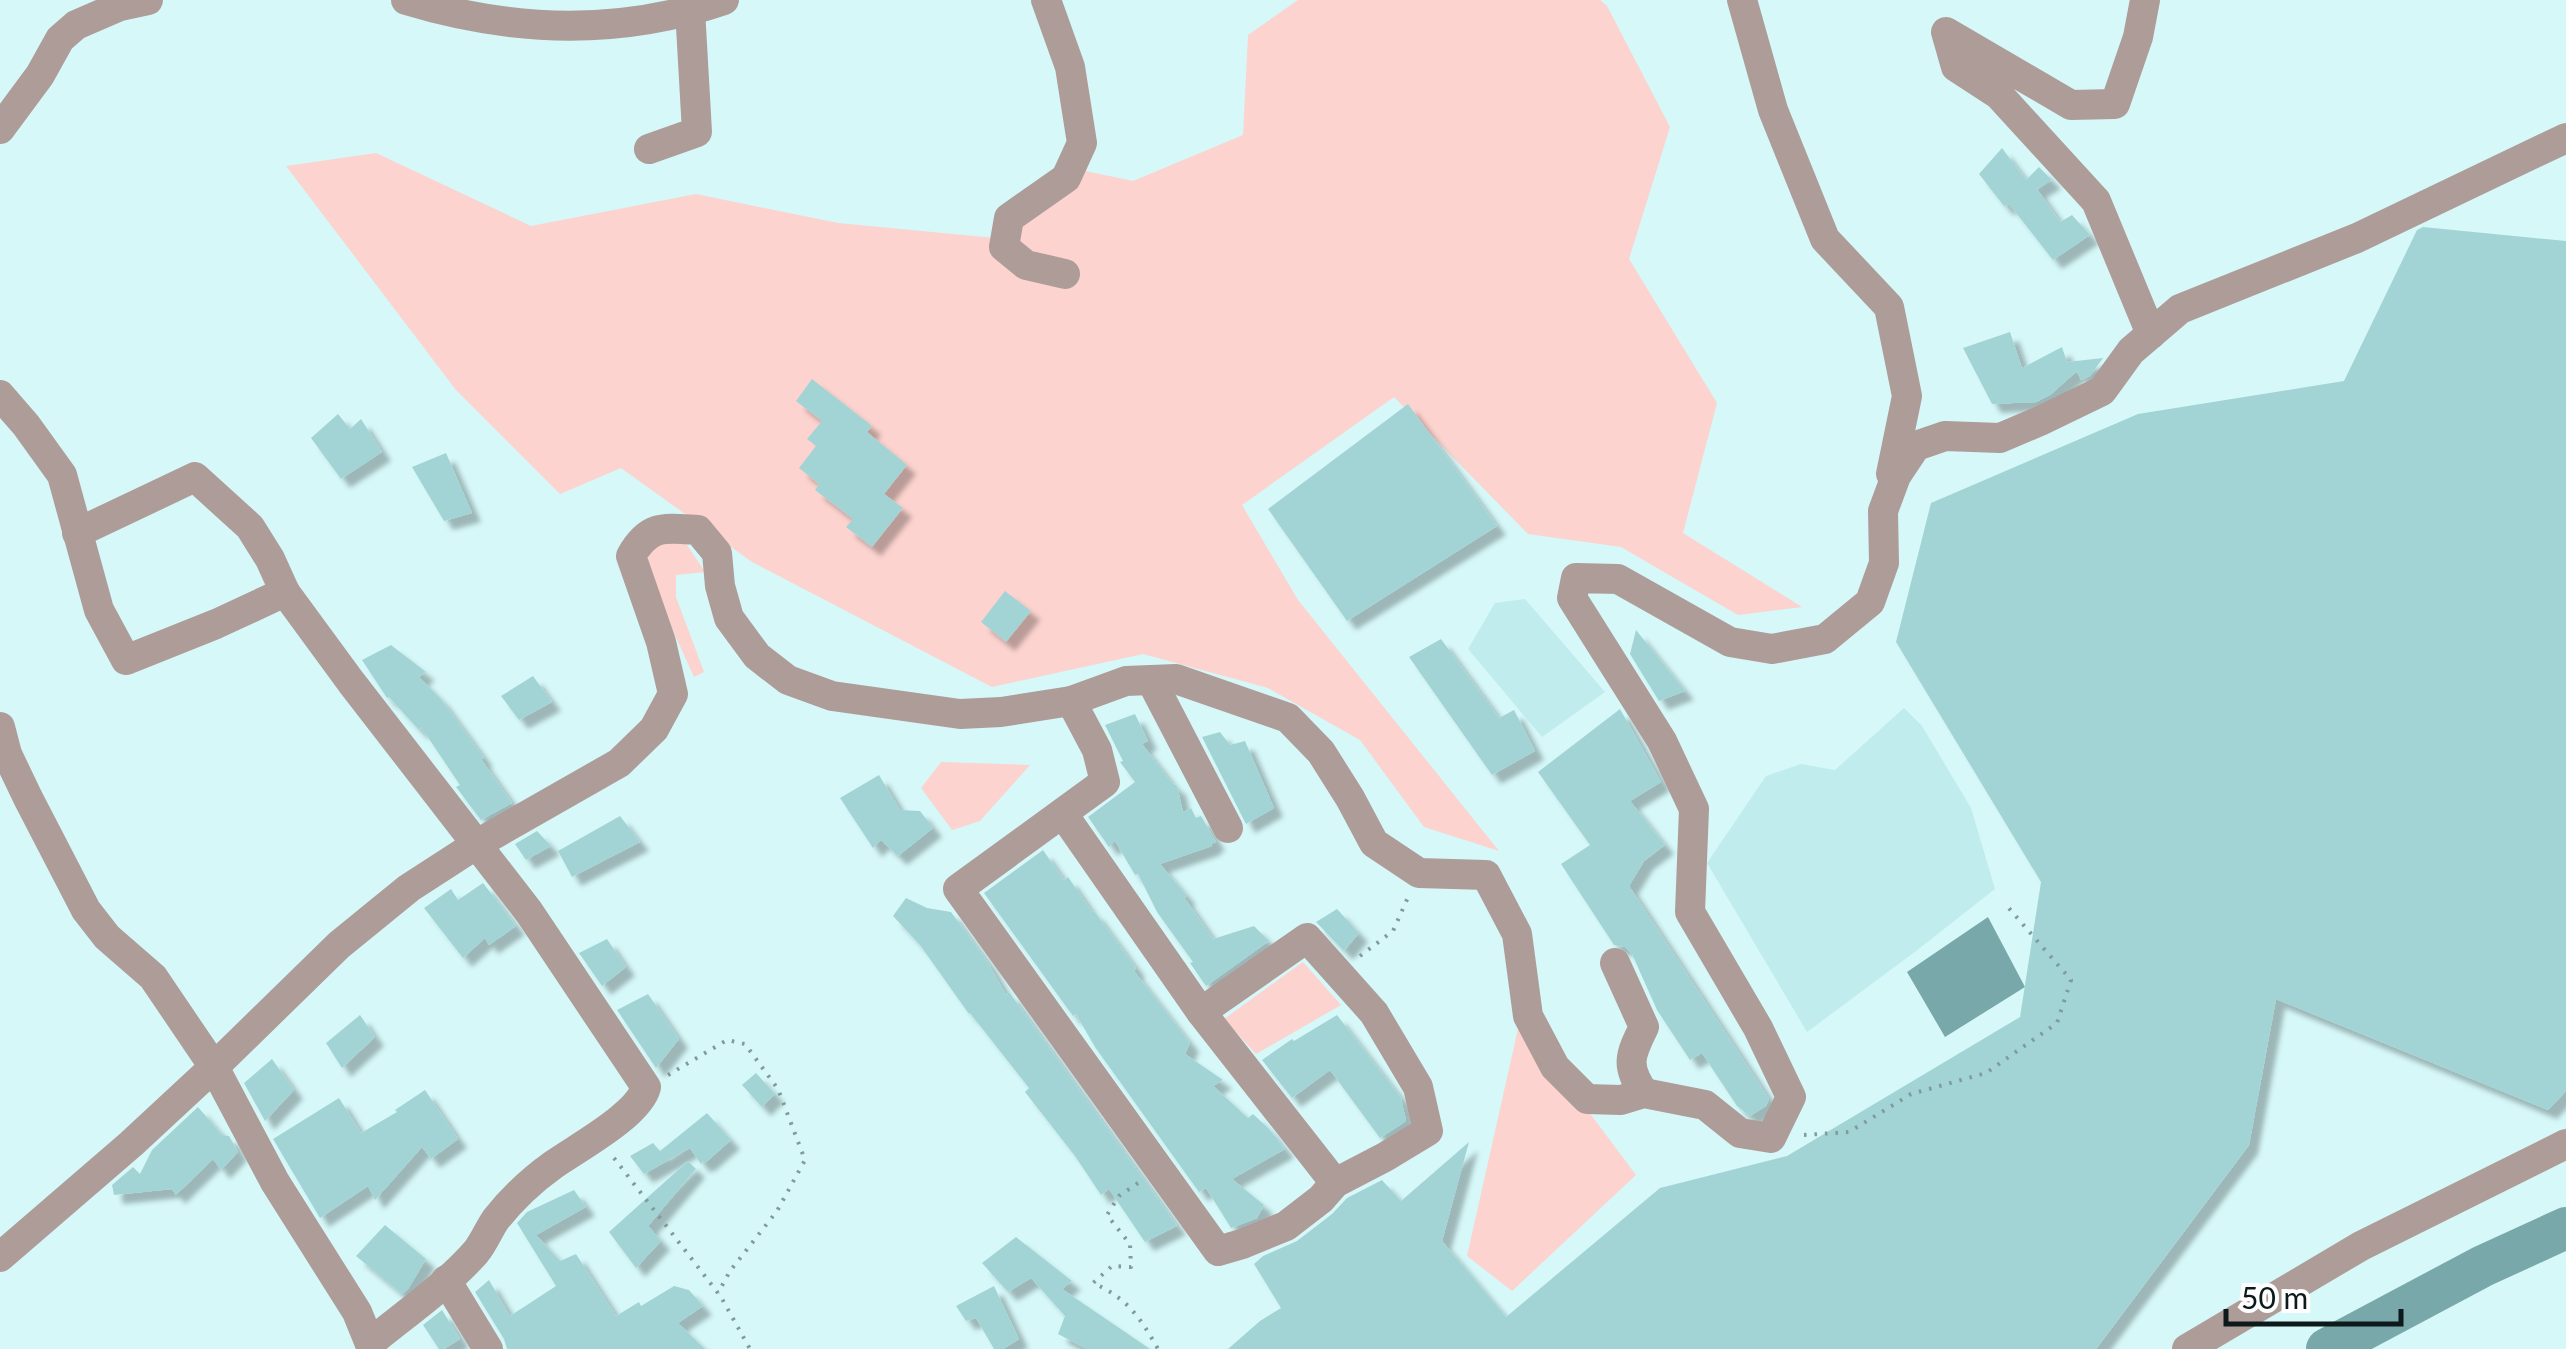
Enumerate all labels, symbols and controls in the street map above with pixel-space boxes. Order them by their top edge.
scale bar [2226,1264,2401,1326]
text: 50 m [2241,1279,2308,1315]

